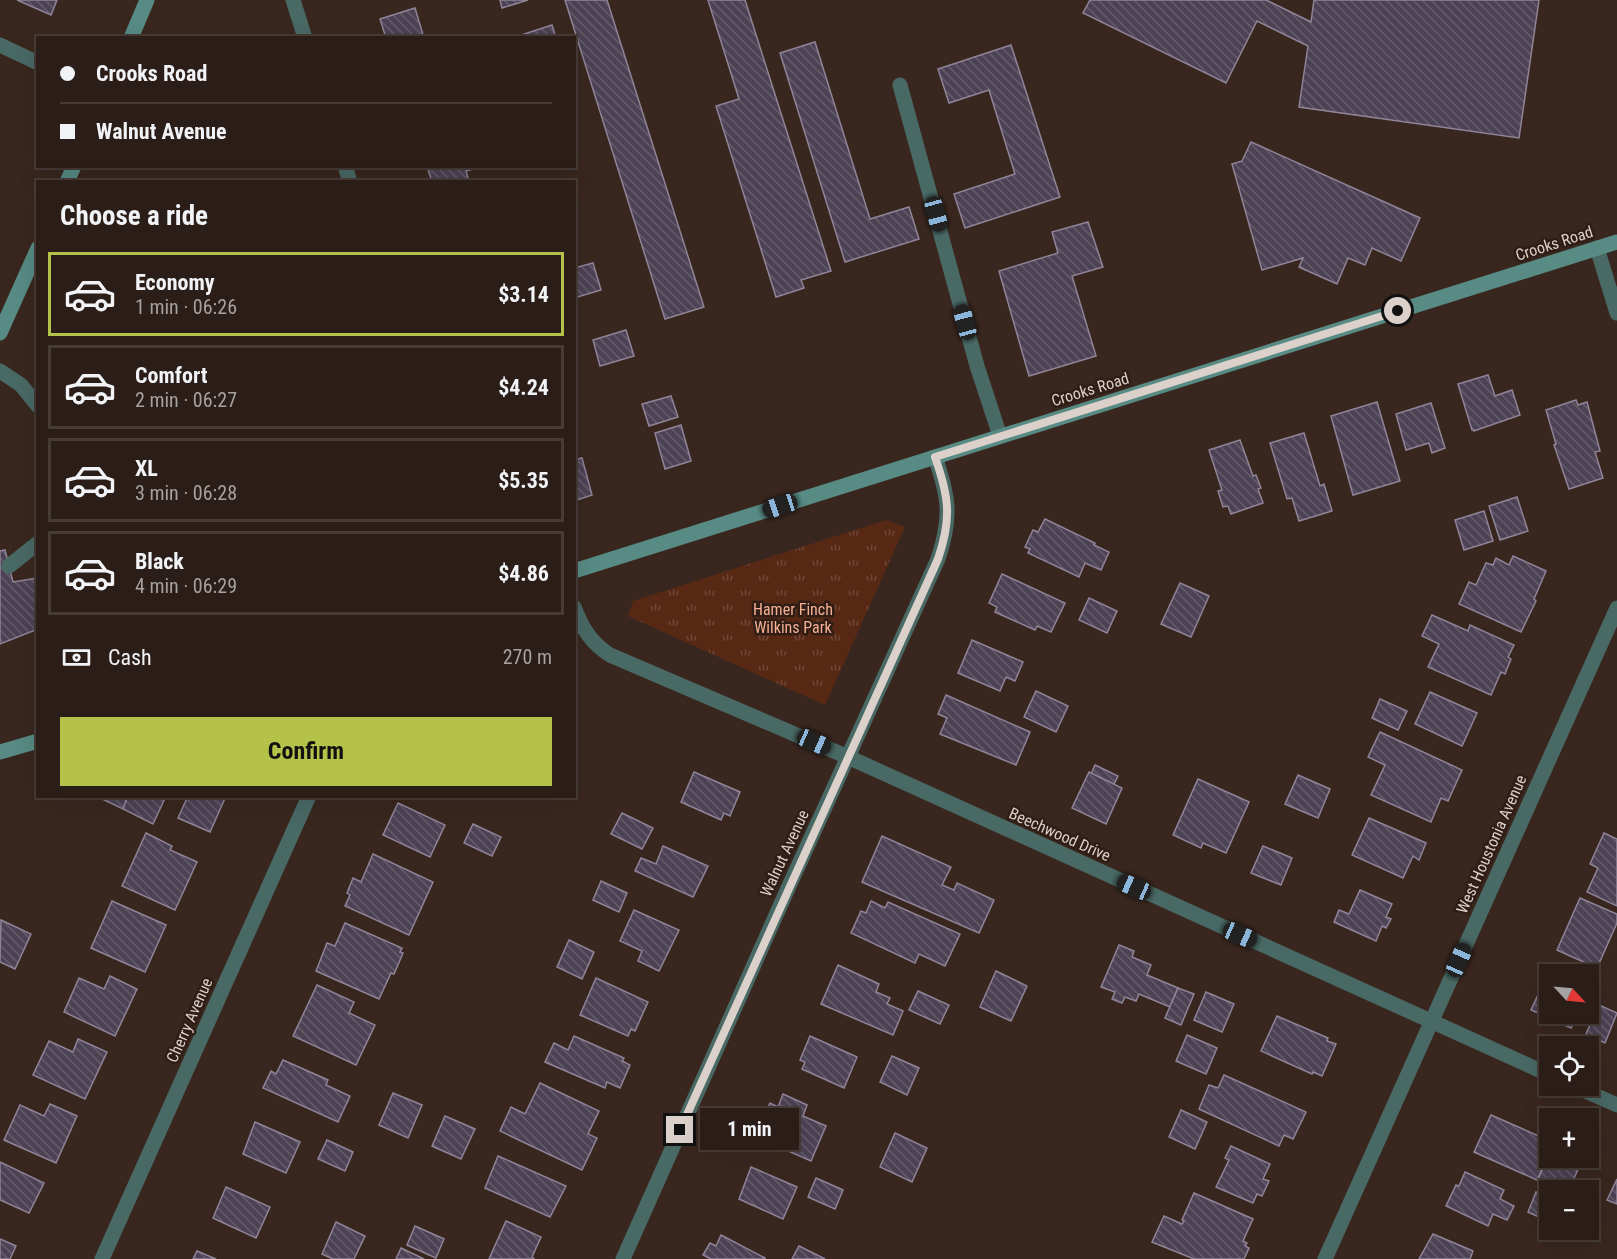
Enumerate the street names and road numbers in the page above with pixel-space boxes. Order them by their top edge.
street label: Crooks Road [1513,222,1595,265]
street label: Crooks Road [1049,369,1131,410]
street label: West Houstonia Avenue [1452,772,1531,916]
street label: Beechwood Drive [1006,804,1113,865]
street label: Walnut Avenue [756,807,813,899]
street label: Cherry Avenue [162,975,217,1065]

